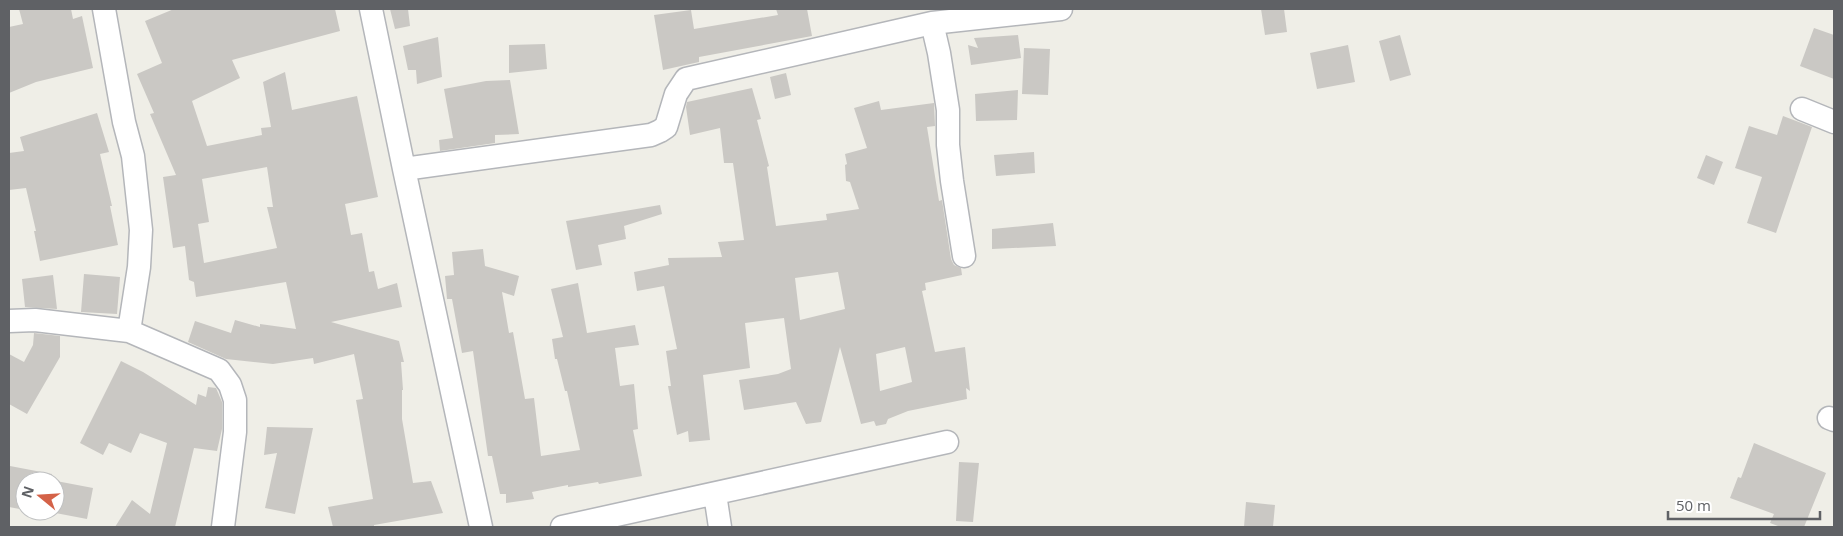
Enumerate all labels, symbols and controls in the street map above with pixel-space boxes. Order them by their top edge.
north arrow [15,471,65,521]
text: N [16,483,38,500]
scale bar [1668,488,1820,520]
text: 50 m [1676,495,1711,515]

